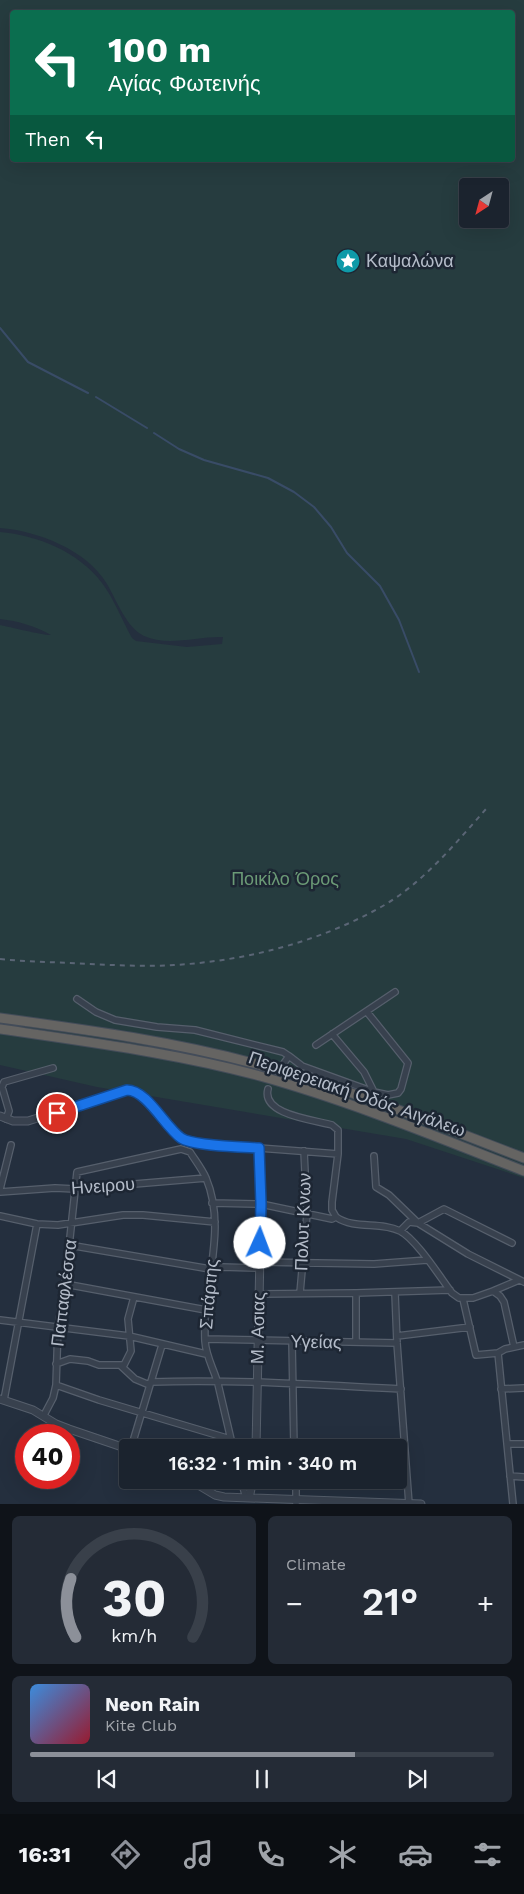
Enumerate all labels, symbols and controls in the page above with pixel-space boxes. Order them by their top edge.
text: 100 m [108,29,211,71]
icon: left [25,30,90,95]
text: Αγίας Φωτεινής [108,71,261,96]
icon: left [81,125,109,153]
text: Then [25,128,71,151]
north arrow [459,178,509,228]
map controls [459,178,509,228]
place icon: Καψαλώνα [335,248,361,274]
place label: Καψαλώνα [366,250,454,271]
park label: Ποικίλο Όρος [231,868,339,889]
street label: Περιφερειακή Οδός Αιγάλεω [246,1046,468,1141]
pin [36,1092,78,1134]
icon: arrive [43,1099,71,1127]
street label: Πολυτ Κνων [290,1172,315,1272]
street label: Ηνειρου [70,1173,136,1198]
position arrow [233,1216,285,1268]
street label: Παπαφλέσσα [46,1238,81,1348]
street label: Σπάρτης [195,1258,222,1330]
street label: Μ. Ασιας [246,1291,269,1364]
street label: Υγείας [290,1331,342,1352]
speed limit sign: 40 [15,1424,80,1489]
text: 16:32 · 1 min · 340 m [169,1452,357,1475]
text: Climate [286,1555,346,1574]
text: 30 [102,1568,166,1629]
text: 21° [362,1580,418,1624]
text: − [286,1587,303,1620]
text: + [477,1587,494,1620]
text: km/h [111,1625,157,1646]
text: Neon Rain [105,1693,200,1716]
text: Kite Club [105,1716,177,1735]
icon: previous [93,1765,121,1793]
icon: pause [248,1765,276,1793]
icon: next [403,1765,431,1793]
icon: directions [108,1837,143,1872]
icon: music [181,1837,216,1872]
icon: phone [253,1837,288,1872]
icon: climate [325,1837,360,1872]
icon: car [398,1837,433,1872]
icon: filters [470,1837,505,1872]
text: 16:31 [19,1842,71,1867]

